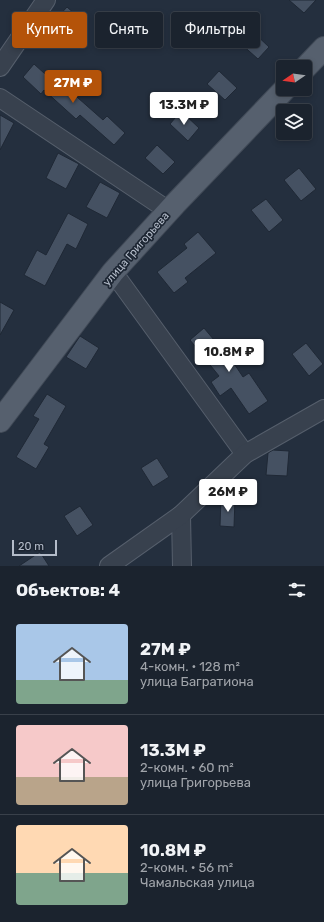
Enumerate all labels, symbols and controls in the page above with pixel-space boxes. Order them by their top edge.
chip: Купить [12,12,87,48]
chip: Снять [95,12,163,48]
chip: Фильтры [171,12,260,48]
north arrow [276,60,312,96]
map controls [276,60,312,140]
pin: 27M ₽ [45,70,101,104]
text: 27M ₽ [54,75,92,90]
pin: 13.3M ₽ [147,92,221,126]
text: 13.3M ₽ [159,97,209,112]
button: layers [276,104,312,140]
street label: улица Григорьева [100,209,172,289]
pin: 10.8M ₽ [192,339,266,373]
text: 10.8M ₽ [204,344,254,359]
pin: 26M ₽ [200,479,256,513]
text: 26M ₽ [208,484,248,499]
scale bar [12,538,57,557]
text: 20 m [18,540,44,553]
icon: filters [286,579,308,601]
text: Объектов: 4 [16,580,120,600]
text: 27M ₽ [140,639,191,659]
icon: home [48,640,96,688]
text: 4-комн. · 128 m² [140,659,240,674]
text: улица Багратиона [140,674,254,689]
text: 13.3M ₽ [140,740,206,760]
icon: home [48,741,96,789]
text: 2-комн. · 60 m² [140,760,234,775]
text: улица Григорьева [140,775,251,790]
text: 10.8M ₽ [140,840,206,860]
icon: home [48,841,96,889]
text: 2-комн. · 56 m² [140,860,233,875]
text: Чамальская улица [140,875,255,890]

